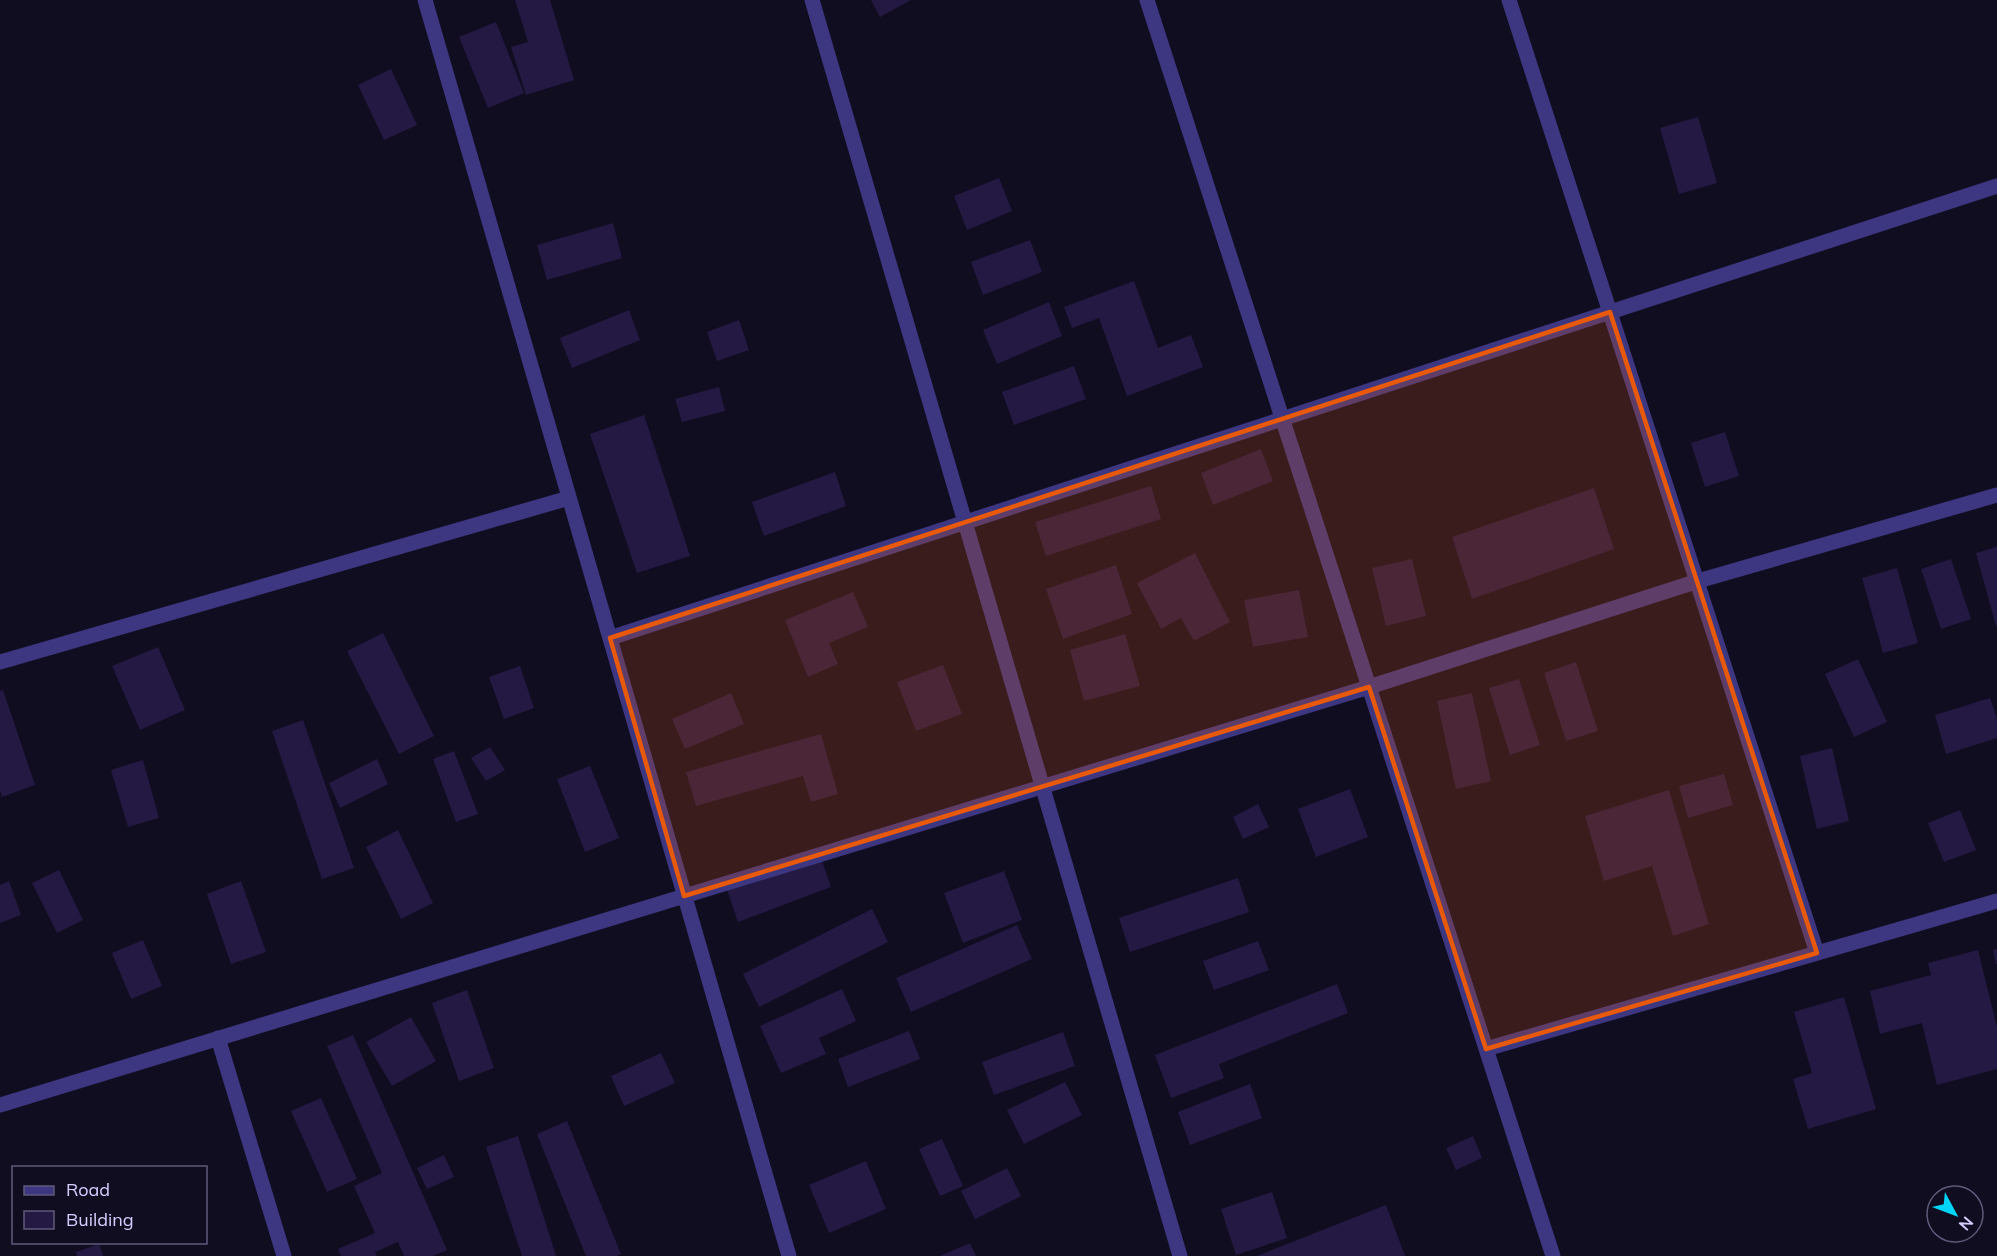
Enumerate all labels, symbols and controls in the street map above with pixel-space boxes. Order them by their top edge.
legend [12,1166,207,1244]
text: Road [66,1178,110,1201]
north arrow [1925,1184,1985,1244]
text: Building [66,1208,134,1231]
text: N [1955,1213,1978,1235]

